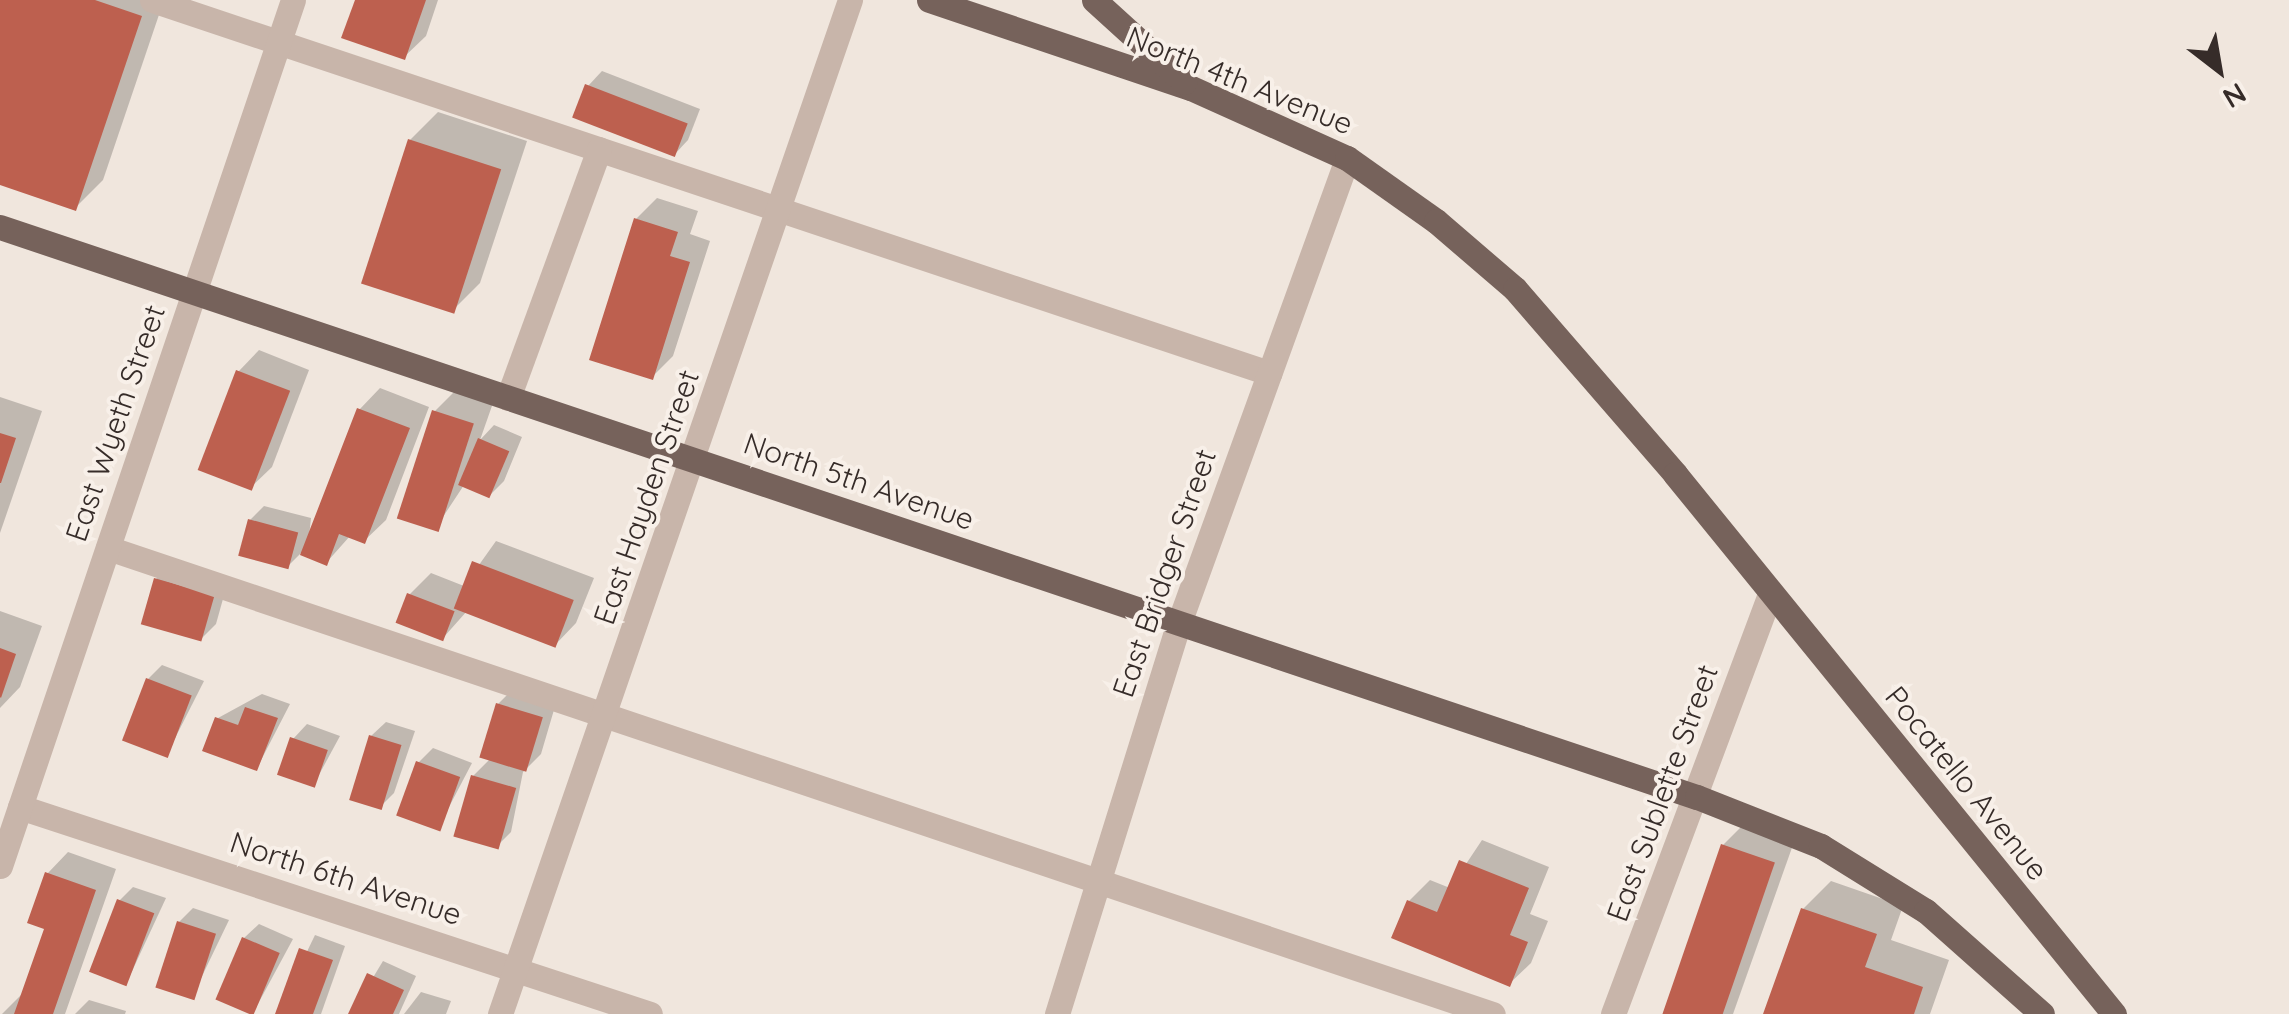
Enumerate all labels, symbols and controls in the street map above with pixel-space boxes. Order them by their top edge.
street label: North 4th Avenue [1122,18,1358,142]
north arrow [2169,20,2269,120]
text: N [2217,76,2253,116]
street label: East Wyeth Street [58,300,172,546]
street label: East Hayden Street [586,365,706,629]
street label: North 5th Avenue [739,425,979,537]
street label: East Bridger Street [1105,444,1223,702]
street label: East Sublette Street [1599,660,1725,926]
street label: Pocatello Avenue [1878,679,2056,887]
street label: North 6th Avenue [226,824,466,932]

